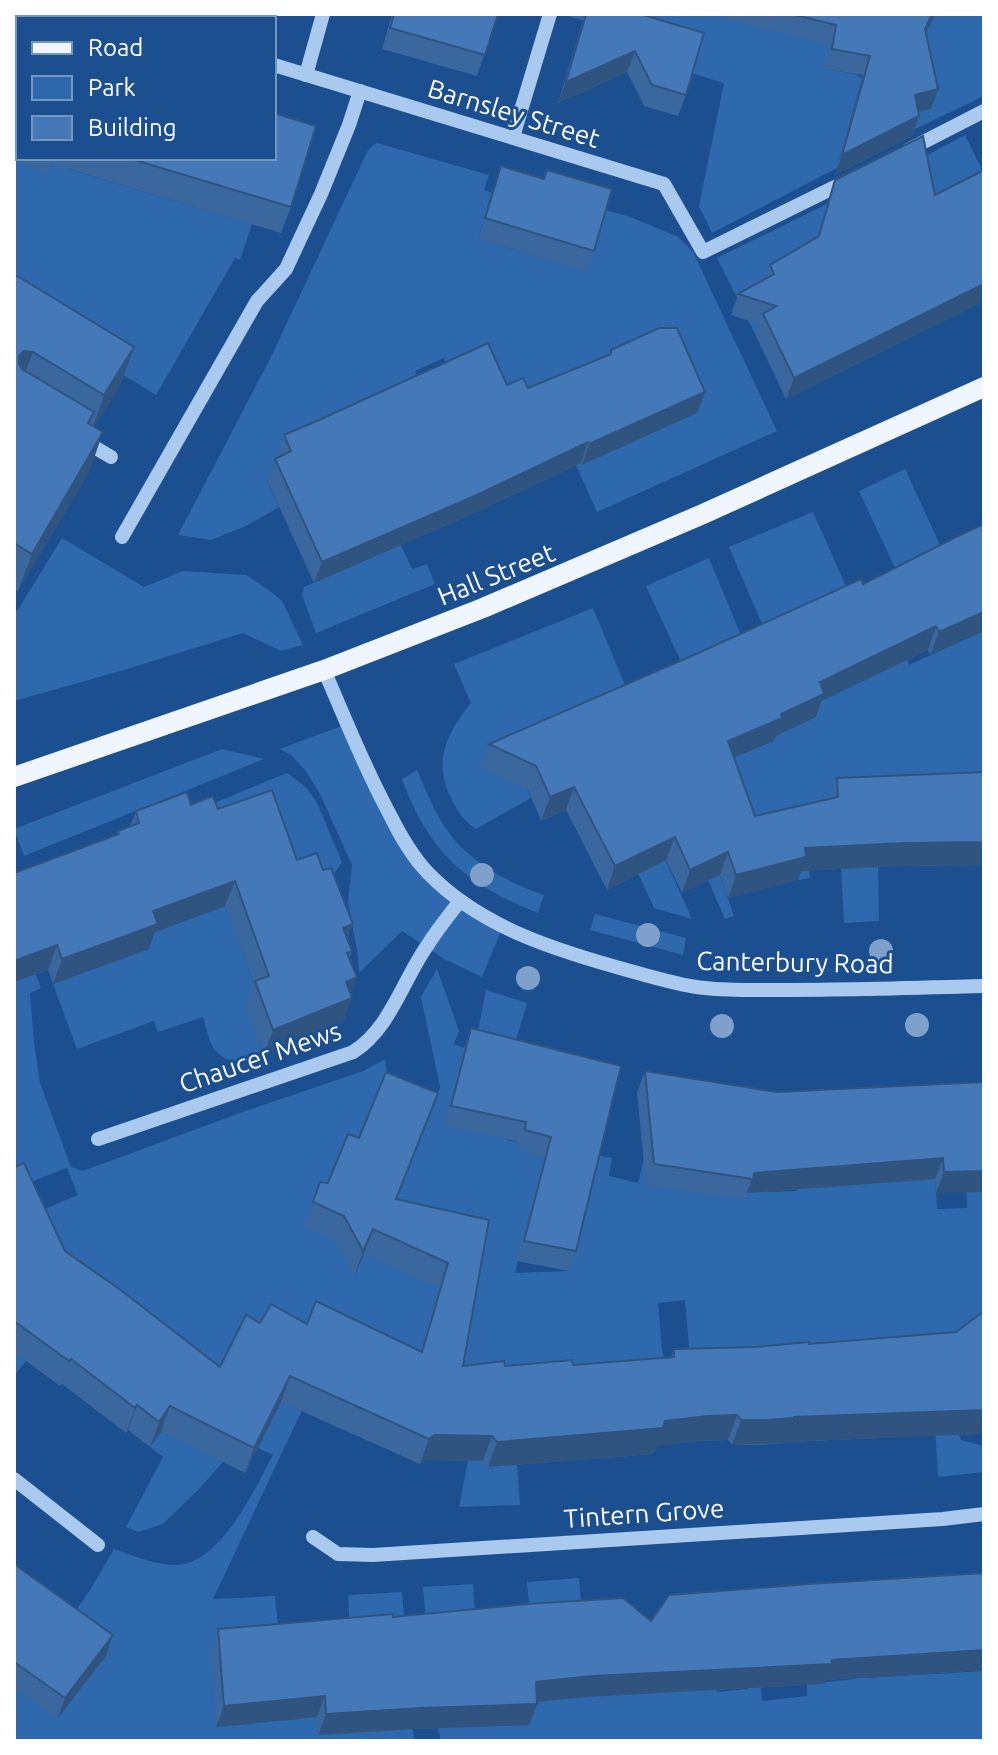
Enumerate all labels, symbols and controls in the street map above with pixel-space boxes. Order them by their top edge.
legend [16,16,276,160]
text: Road [88,34,143,61]
street label: Barnsley Street [425,73,603,153]
text: Park [88,74,136,101]
text: Building [88,114,176,141]
street label: Hall Street [433,537,559,611]
street label: Canterbury Road [696,946,894,978]
street label: Chaucer Mews [175,1016,345,1098]
street label: Tintern Grove [563,1493,725,1533]

